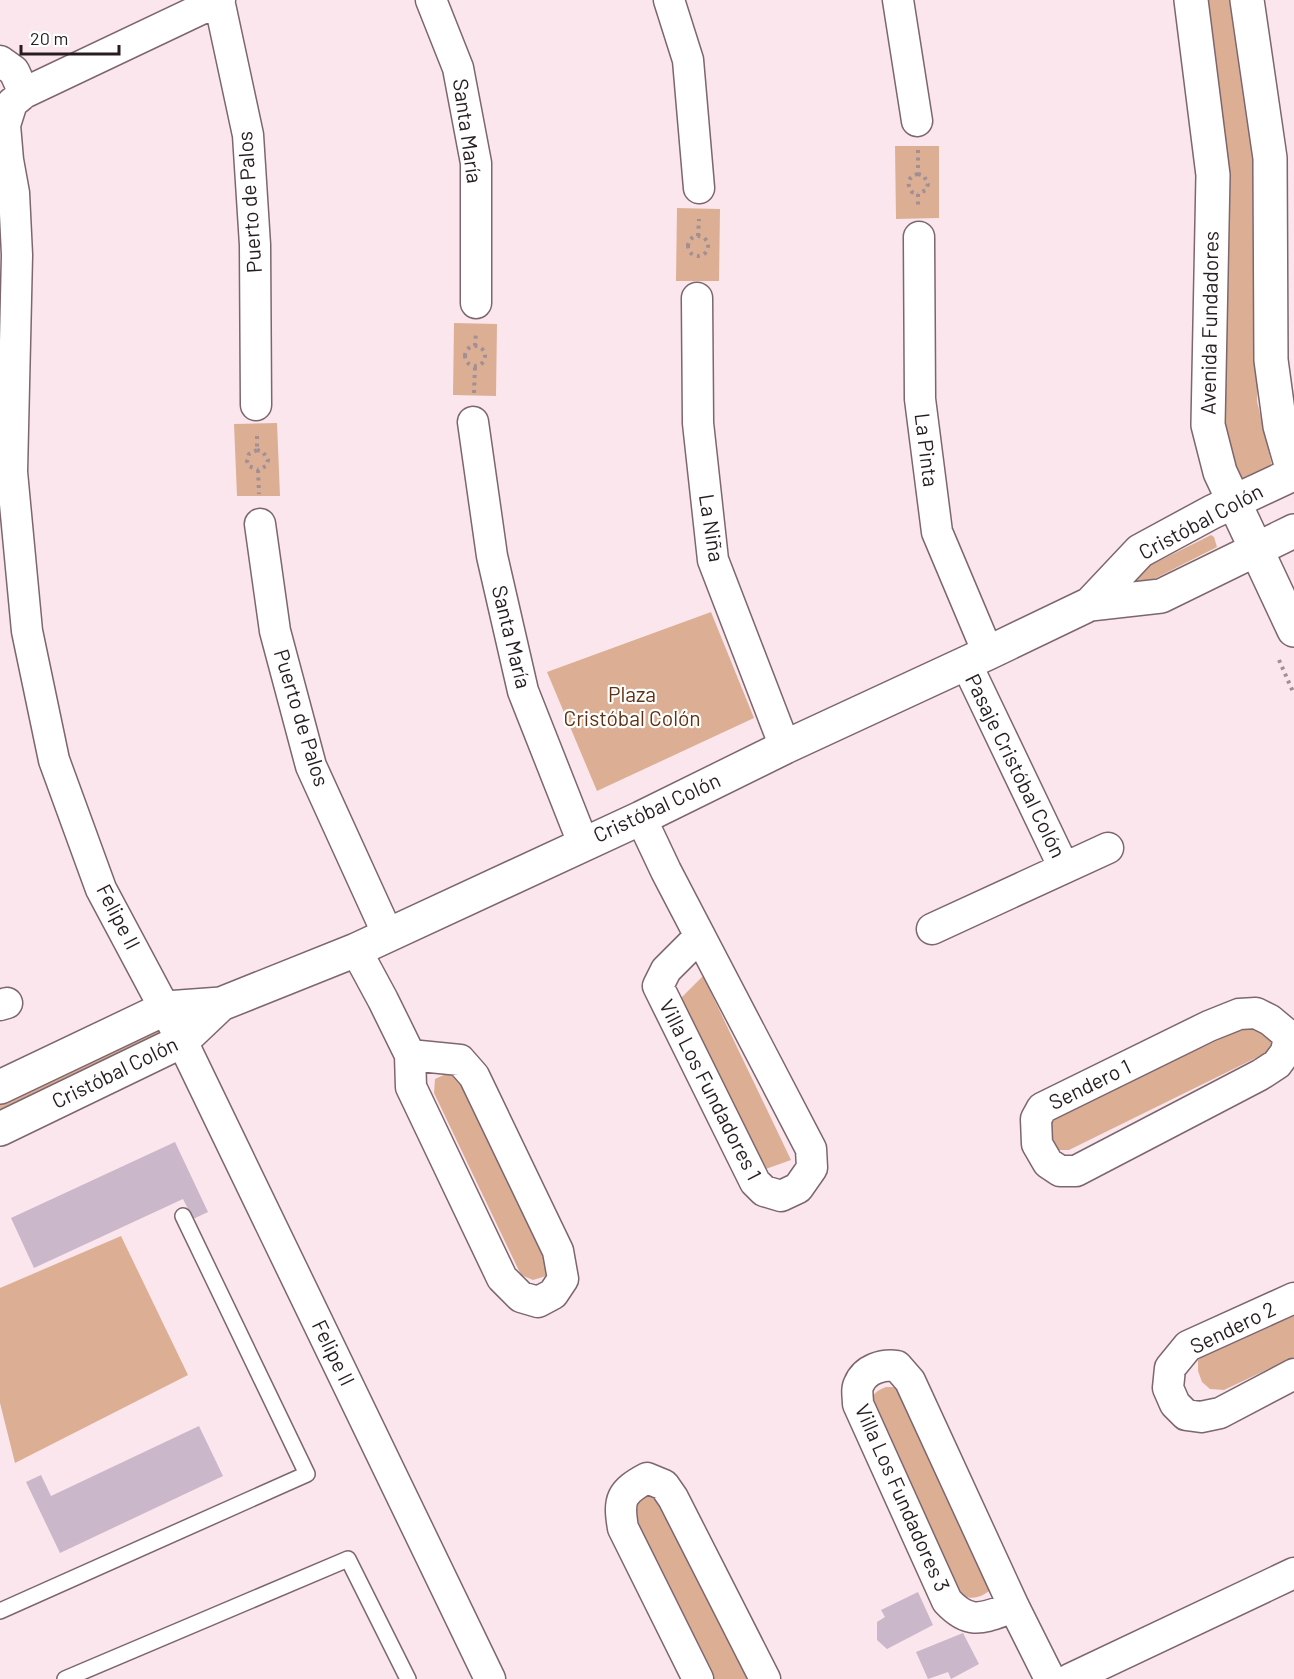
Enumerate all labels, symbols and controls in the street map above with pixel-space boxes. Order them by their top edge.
scale bar [21,18,118,56]
text: 20 m [30,27,68,49]
street label: Santa María [449,77,488,185]
street label: Puerto de Palos [231,130,266,274]
street label: Avenida Fundadores [1194,231,1223,415]
street label: La Pinta [911,411,944,488]
street label: Cristóbal Colón [1134,477,1267,564]
street label: La Niña [695,492,730,564]
street label: Santa María [488,582,537,691]
street label: Puerto de Palos [270,646,335,789]
street label: Pasaje Cristóbal Colón [961,669,1072,861]
park label: Plaza Cristóbal Colón [563,681,701,730]
street label: Cristóbal Colón [589,766,724,847]
street label: Felipe II [92,879,146,953]
street label: Villa Los Fundadores 1 [655,995,768,1184]
street label: Cristóbal Colón [47,1030,181,1113]
street label: Sendero 1 [1044,1053,1134,1114]
street label: Sendero 2 [1186,1295,1279,1358]
street label: Felipe II [308,1315,361,1389]
street label: Villa Los Fundadores 3 [851,1400,956,1595]

